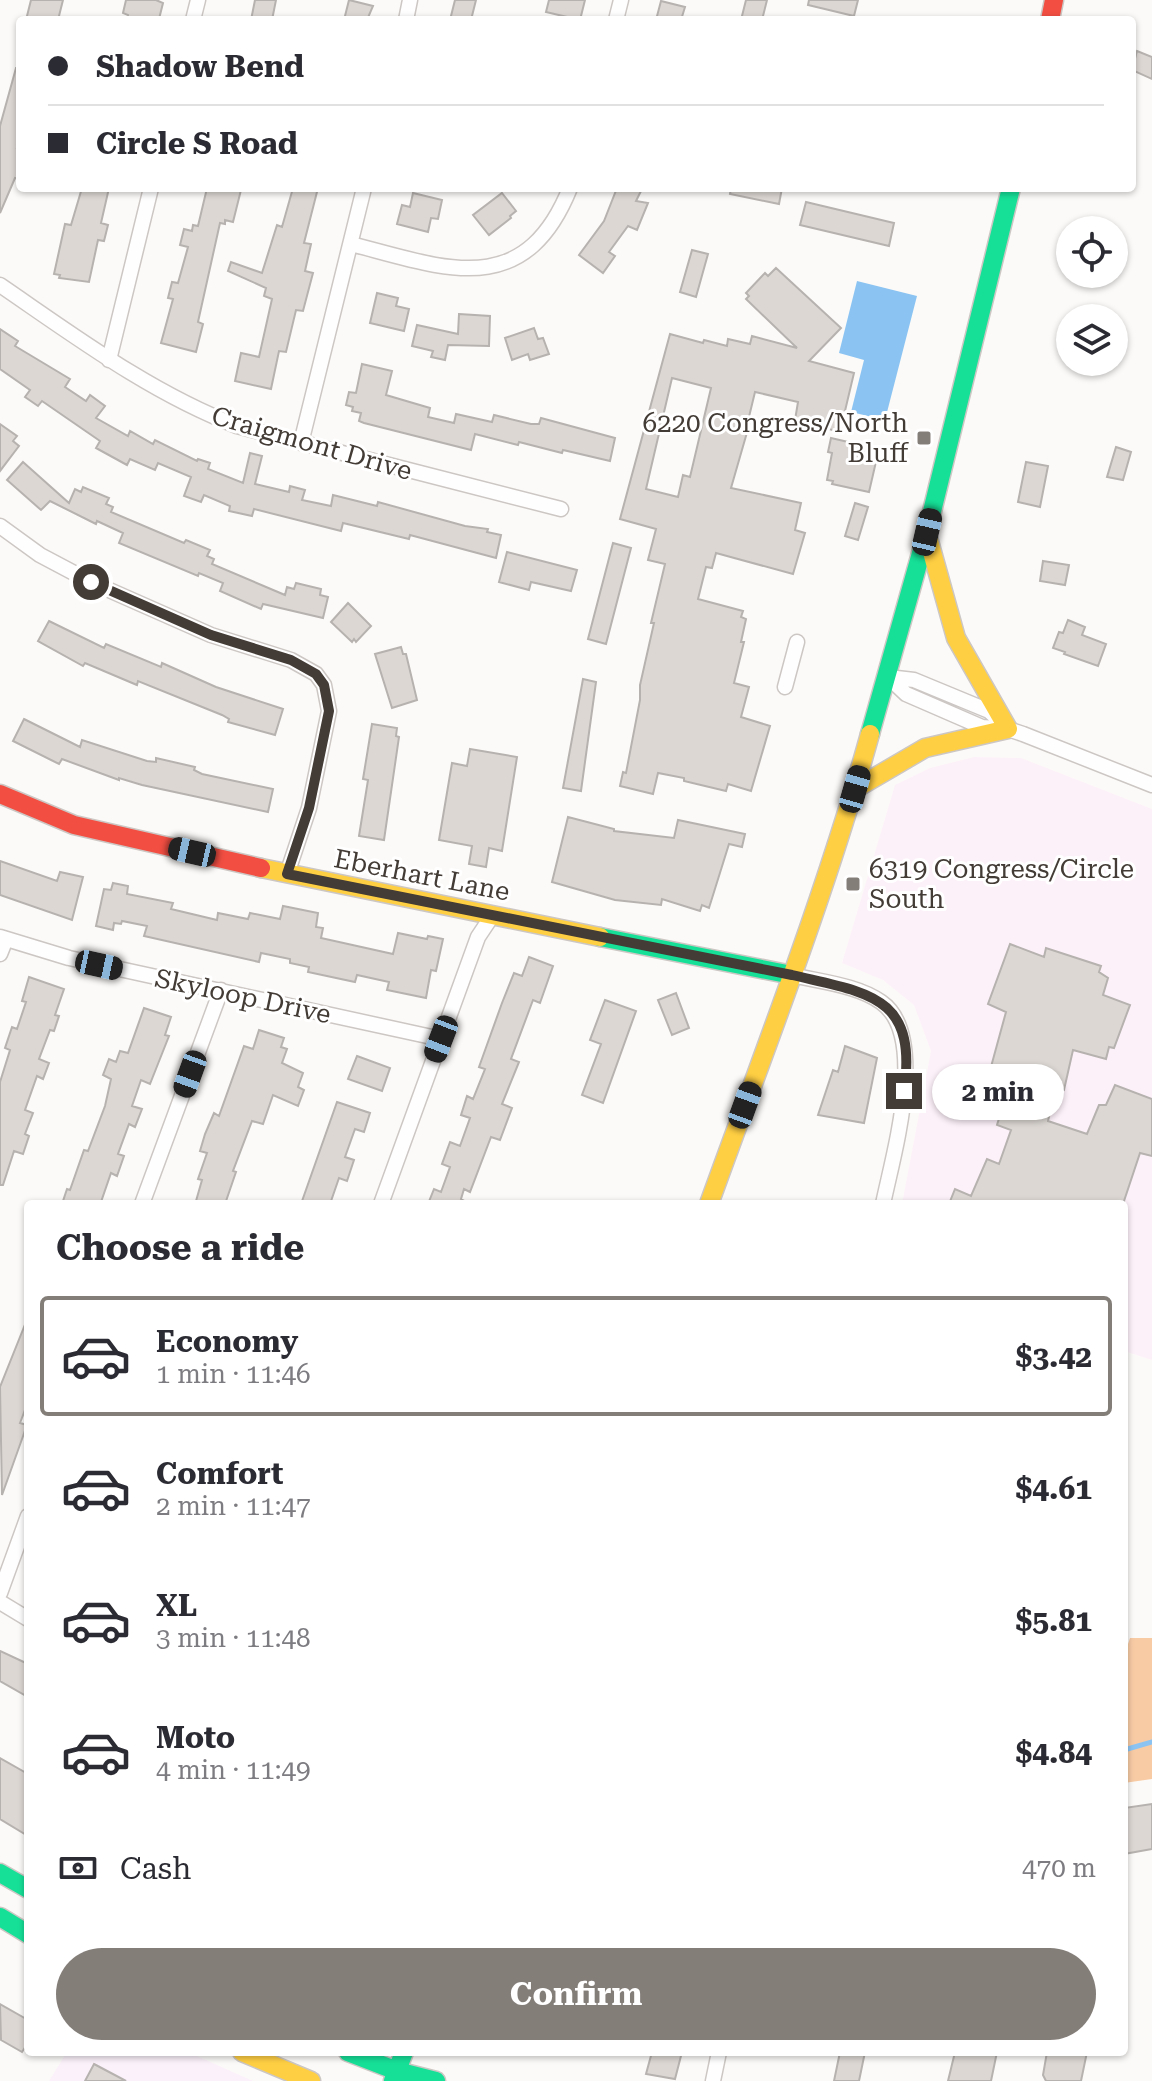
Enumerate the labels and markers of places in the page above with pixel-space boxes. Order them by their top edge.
place label: 6220 Congress/North Bluff [642,408,909,468]
marker: 6220 Congress/North Bluff [915,429,933,447]
place label: 6319 Congress/Circle South [869,854,1134,914]
marker: 6319 Congress/Circle South [844,875,862,893]

